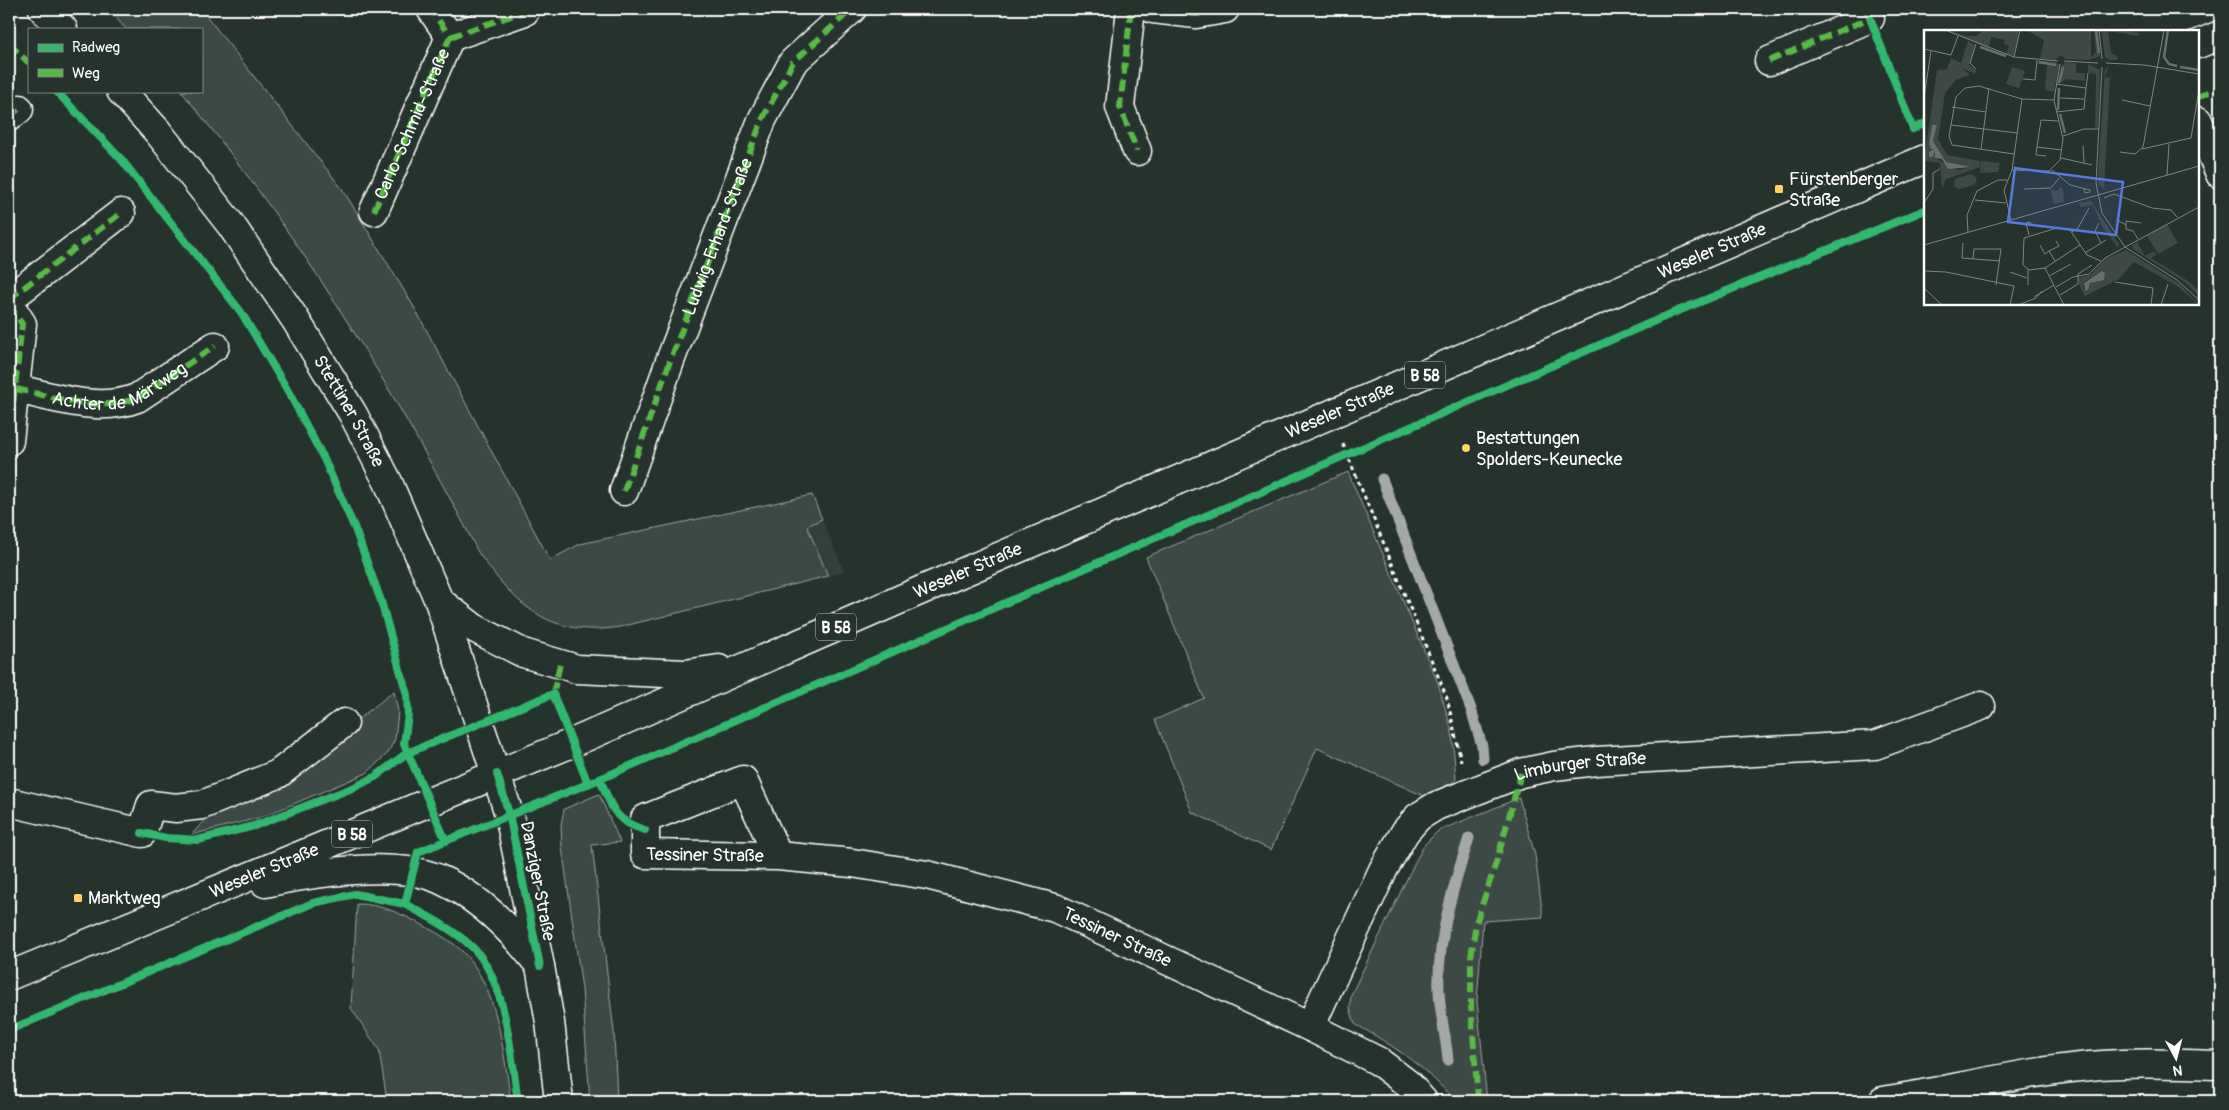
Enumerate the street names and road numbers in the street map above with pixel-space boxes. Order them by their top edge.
street label: Carlo-Schmid-Straße [369,45,456,203]
street label: Ludwig-Erhard-Straße [677,155,758,319]
street label: Weseler Straße [1654,218,1770,284]
street label: Stettiner Straße [308,351,389,471]
street label: Achter de Märtweg [50,357,191,416]
road number: B 58 [1405,362,1445,388]
street label: Weseler Straße [1282,377,1398,444]
street label: Weseler Straße [910,537,1026,604]
road number: B 58 [816,614,856,640]
street label: Limburger Straße [1511,747,1647,787]
street label: Danziger Straße [515,819,560,943]
road number: B 58 [332,821,372,848]
street label: Weseler Straße [206,838,322,904]
street label: Tessiner Straße [646,843,764,868]
street label: Tessiner Straße [1059,902,1175,973]

